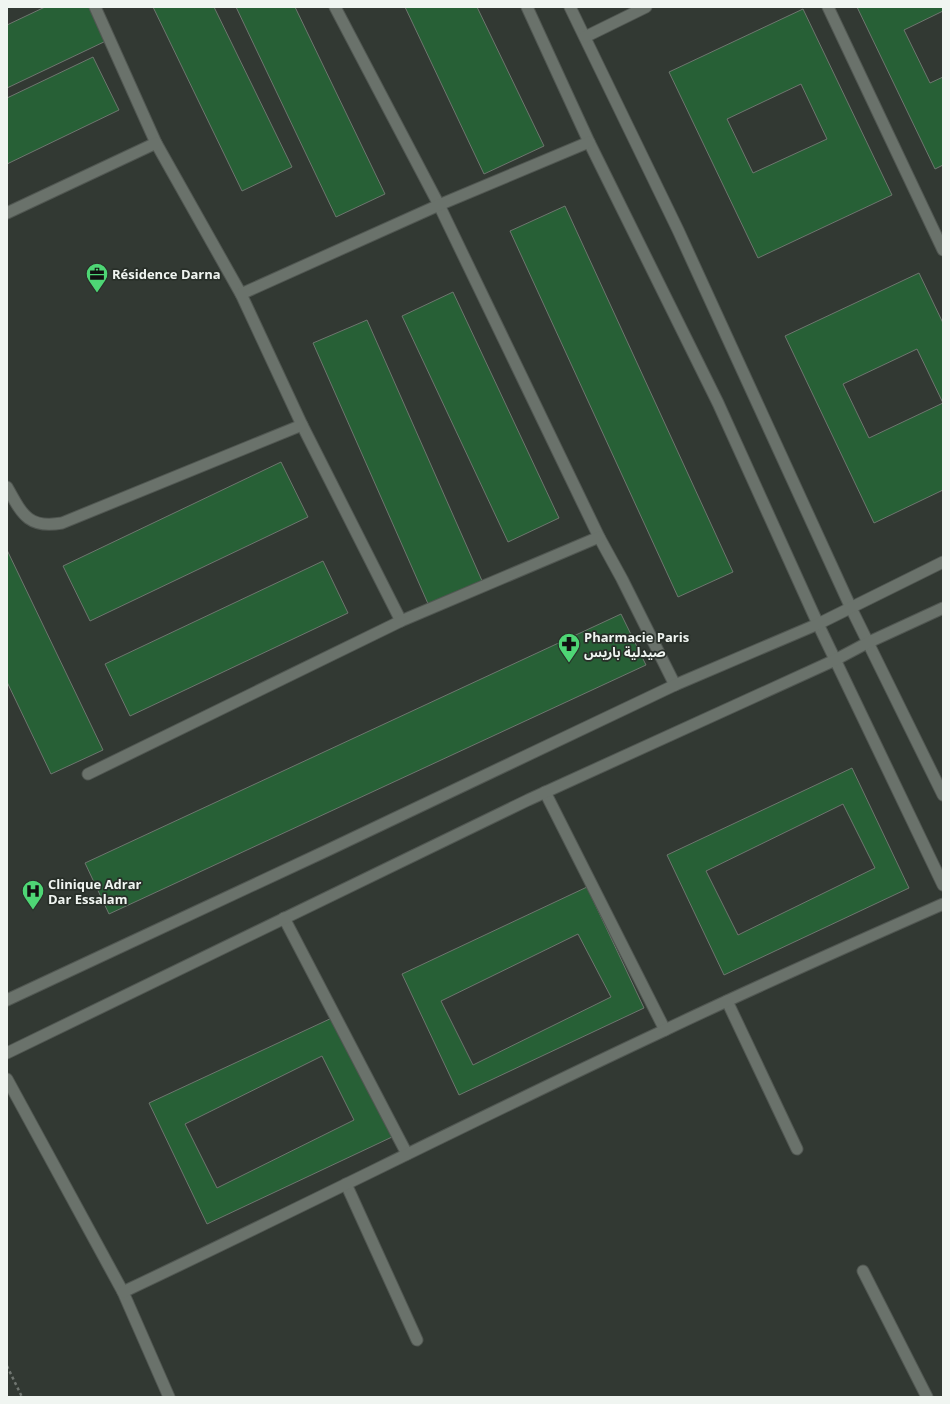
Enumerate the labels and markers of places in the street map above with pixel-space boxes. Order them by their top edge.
office icon: Résidence Darna [84,261,110,294]
place label: Résidence Darna [112,265,221,283]
place label: Pharmacie Paris صيدلية باريس [584,628,689,661]
pharmacy icon: Pharmacie Paris صيدلية باريس [556,631,582,664]
place label: Clinique Adrar Dar Essalam [48,875,142,908]
hospital icon: Clinique Adrar Dar Essalam [20,878,46,911]

